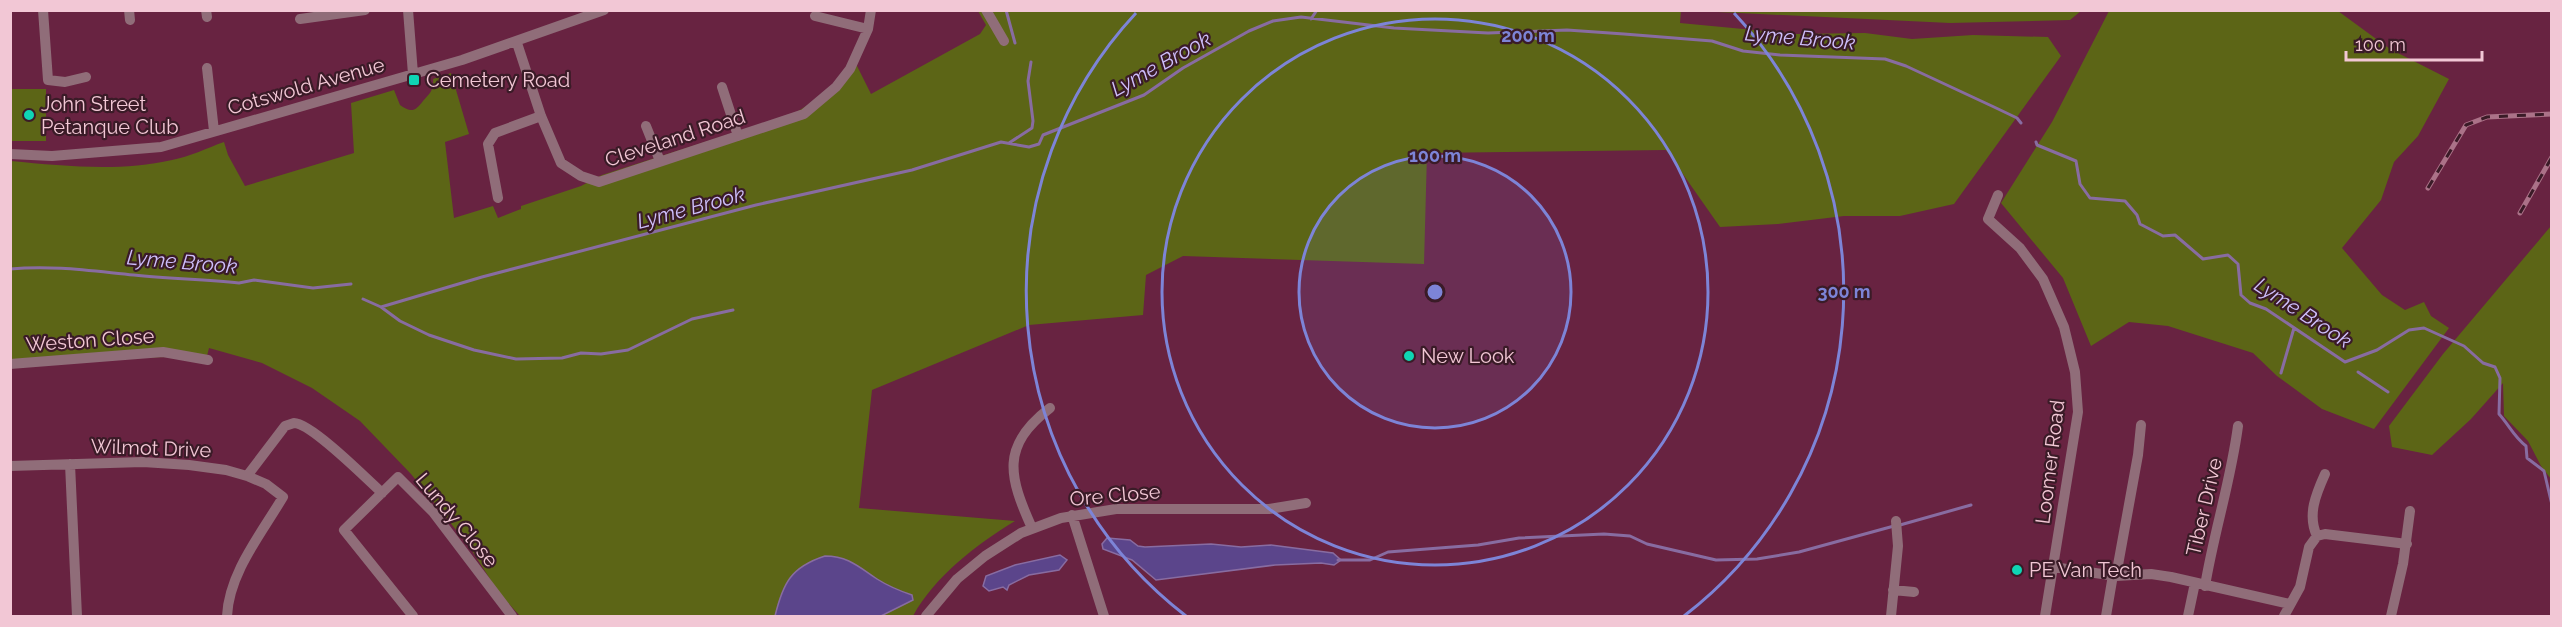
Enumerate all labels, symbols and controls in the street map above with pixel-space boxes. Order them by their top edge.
water label: Lyme Brook [1744,20,1856,55]
scale bar [2346,24,2482,62]
text: 200 m [1501,25,1555,46]
water label: Lyme Brook [1106,26,1215,101]
text: 100 m [2355,34,2406,55]
street label: Cotswold Avenue [225,52,387,120]
place label: Cemetery Road [426,68,570,92]
marker: Cemetery Road [407,73,421,87]
place label: John Street Petanque Club [41,92,179,139]
street label: Cleveland Road [602,104,748,172]
marker: John Street Petanque Club [22,108,36,122]
text: 100 m [1409,145,1461,166]
water label: Lyme Brook [634,181,748,234]
water label: Lyme Brook [126,244,238,279]
water label: Lyme Brook [2250,272,2357,353]
text: 300 m [1817,281,1871,302]
centre of rings [1425,282,1445,302]
street label: Weston Close [25,324,155,356]
place label: New Look [1421,344,1515,368]
marker: New Look [1402,349,1416,363]
street label: Loomer Road [2030,399,2070,525]
street label: Wilmot Drive [90,434,212,462]
street label: Tiber Drive [2181,455,2227,558]
street label: Lundy Close [411,468,503,572]
street label: Ore Close [1069,479,1162,511]
place label: PE Van Tech [2029,558,2142,582]
marker: PE Van Tech [2010,563,2024,577]

